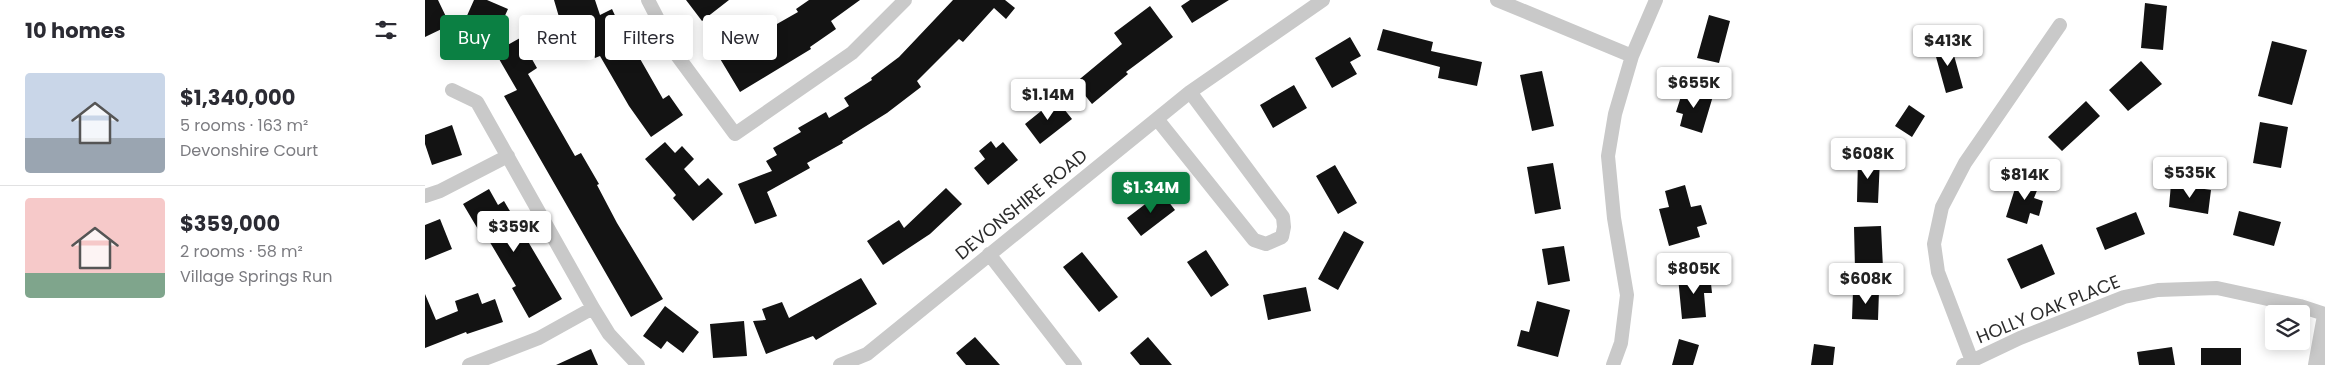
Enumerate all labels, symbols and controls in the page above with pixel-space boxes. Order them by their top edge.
chip: Buy [440,15,509,60]
chip: Rent [519,15,595,60]
chip: Filters [605,15,693,60]
chip: New [703,15,777,60]
text: 10 homes [25,16,125,45]
icon: filters [372,16,400,44]
pin: $413K [1913,24,1983,67]
text: $413K [1924,29,1972,52]
pin: $655K [1659,66,1729,109]
text: $655K [1668,71,1720,94]
pin: $1.14M [1007,78,1089,121]
text: $1,340,000 [180,83,295,112]
text: $1.14M [1022,83,1074,106]
icon: home [65,93,125,153]
text: 5 rooms · 163 m² [180,114,308,137]
pin: $608K [1833,138,1903,180]
text: Devonshire Court [180,139,318,162]
text: $608K [1842,142,1894,165]
street label: DEVONSHIRE ROAD [950,143,1092,265]
pin: $535K [2155,156,2225,199]
pin: $814K [1990,158,2060,201]
text: $535K [2164,161,2216,184]
text: $814K [2001,163,2049,186]
pin: $1.34M [1110,172,1192,214]
text: $1.34M [1123,176,1179,199]
text: $359,000 [180,209,280,238]
pin: $359K [479,210,549,253]
text: $359K [488,215,540,238]
icon: home [65,218,125,278]
text: 2 rooms · 58 m² [180,240,303,263]
pin: $805K [1659,252,1729,295]
text: $805K [1668,257,1720,280]
pin: $608K [1831,262,1901,305]
text: Village Springs Run [180,265,332,288]
text: $608K [1840,267,1892,290]
street label: HOLLY OAK PLACE [1972,269,2124,349]
map controls [2265,305,2310,350]
button: layers [2265,305,2310,350]

